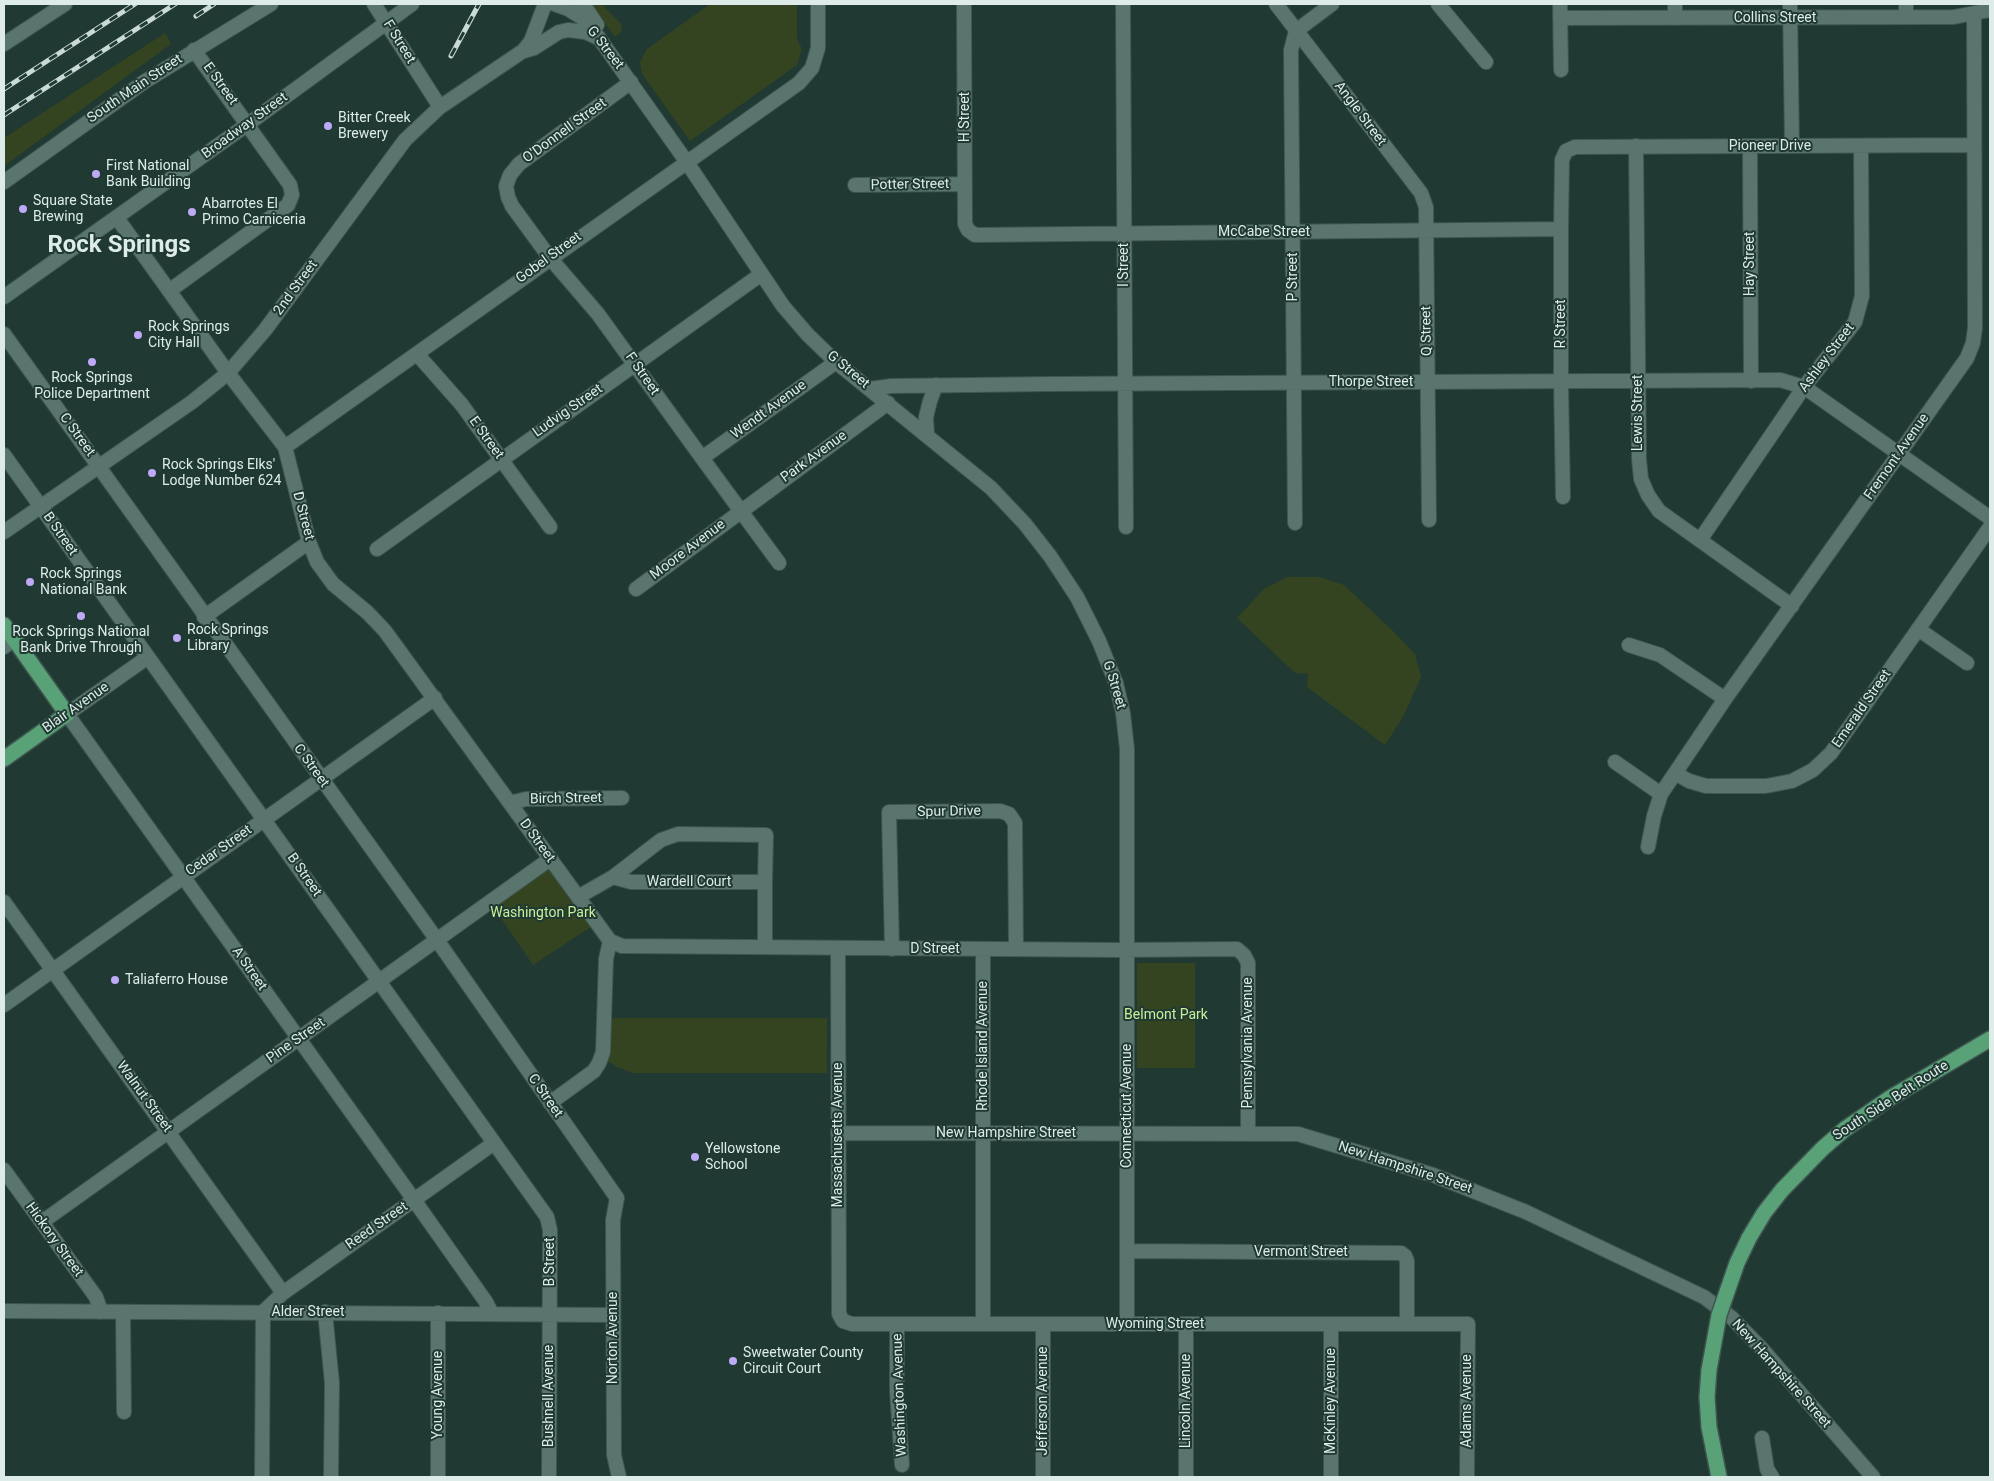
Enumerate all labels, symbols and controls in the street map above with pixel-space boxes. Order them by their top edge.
street label: Collins Street [1734,10,1816,26]
street label: F Street [379,17,419,67]
street label: G Street [583,23,627,73]
street label: South Main Street [84,51,186,127]
street label: E Street [199,59,241,109]
street label: Angle Street [1330,79,1390,149]
street label: Broadway Street [199,89,291,163]
street label: H Street [957,92,973,142]
street label: O'Donnell Street [520,95,610,167]
place label: Bitter Creek Brewery [338,110,411,142]
marker: Bitter Creek Brewery [322,120,334,132]
street label: Pioneer Drive [1729,138,1811,154]
place label: First National Bank Building [106,158,191,190]
marker: First National Bank Building [90,168,102,180]
street label: Potter Street [871,176,949,194]
place label: Square State Brewing [33,193,113,226]
place label: Abarrotes El Primo Carniceria [202,196,306,228]
marker: Square State Brewing [17,203,29,215]
marker: Abarrotes El Primo Carniceria [186,206,198,218]
street label: McCabe Street [1218,224,1310,240]
street label: Gobel Street [513,229,585,287]
district label: Rock Springs [47,232,191,260]
street label: Hay Street [1742,232,1758,296]
street label: I Street [1116,243,1132,287]
street label: P Street [1285,252,1301,302]
street label: 2nd Street [270,257,322,319]
street label: R Street [1553,299,1569,349]
street label: Q Street [1418,306,1436,356]
place label: Rock Springs City Hall [148,319,230,352]
street label: Ashley Street [1796,320,1858,396]
marker: Rock Springs City Hall [132,329,144,341]
street label: G Street [823,348,873,392]
street label: F Street [621,349,663,399]
marker: Rock Springs Police Department [86,356,98,368]
place label: Rock Springs Police Department [34,370,150,402]
street label: Thorpe Street [1329,374,1413,390]
street label: Lewis Street [1630,375,1646,451]
street label: Wendt Avenue [728,377,810,443]
street label: Ludvig Street [530,381,606,441]
street label: C Street [56,410,98,460]
street label: Fremont Avenue [1861,411,1933,503]
street label: E Street [465,413,507,463]
street label: Park Avenue [778,427,850,487]
place label: Rock Springs Elks' Lodge Number 624 [162,457,281,490]
marker: Rock Springs Elks' Lodge Number 624 [146,467,158,479]
street label: D Street [288,490,318,542]
street label: B Street [39,509,81,559]
street label: Moore Avenue [647,516,729,584]
place label: Rock Springs National Bank [40,566,127,598]
marker: Rock Springs National Bank [24,576,36,588]
marker: Rock Springs National Bank Drive Through [75,610,87,622]
place label: Rock Springs Library [187,622,269,654]
place label: Rock Springs National Bank Drive Through [12,624,150,656]
marker: Rock Springs Library [171,632,183,644]
street label: G Street [1099,659,1129,711]
street label: Emerald Street [1829,667,1895,751]
street label: Blair Avenue [40,679,112,737]
street label: C Street [290,741,332,791]
street label: Birch Street [530,790,602,808]
street label: Spur Drive [917,803,981,821]
street label: D Street [516,816,558,866]
street label: Cedar Street [183,822,255,880]
street label: B Street [283,850,325,900]
street label: Wardell Court [647,874,731,890]
park label: Washington Park [490,905,596,921]
street label: D Street [910,941,960,957]
street label: A Street [228,944,270,994]
place label: Taliaferro House [125,972,228,988]
marker: Taliaferro House [109,974,121,986]
street label: Pennsylvania Avenue [1240,977,1256,1109]
street label: Rhode Island Avenue [975,981,991,1111]
park label: Belmont Park [1124,1007,1208,1023]
street label: Pine Street [263,1015,329,1067]
street label: Connecticut Avenue [1119,1044,1135,1168]
street label: South Side Belt Route [1830,1057,1952,1145]
street label: Walnut Street [113,1058,175,1136]
street label: Massachusetts Avenue [830,1063,846,1207]
street label: C Street [524,1071,566,1121]
street label: New Hampshire Street [936,1125,1076,1141]
street label: New Hampshire Street [1336,1138,1474,1198]
place label: Yellowstone School [705,1141,781,1174]
marker: Yellowstone School [689,1151,701,1163]
street label: Reed Street [343,1199,411,1253]
street label: Hickory Street [21,1200,87,1280]
street label: B Street [542,1237,558,1287]
street label: Vermont Street [1254,1244,1348,1260]
street label: Norton Avenue [605,1292,621,1384]
street label: Alder Street [271,1304,345,1320]
street label: Wyoming Street [1106,1316,1204,1332]
street label: New Hampshire Street [1728,1316,1834,1432]
street label: Washington Avenue [889,1333,911,1457]
street label: Bushnell Avenue [541,1345,557,1447]
place label: Sweetwater County Circuit Court [743,1345,863,1378]
street label: Jefferson Avenue [1035,1346,1051,1456]
street label: McKinley Avenue [1323,1348,1339,1454]
street label: Young Avenue [430,1351,446,1439]
street label: Lincoln Avenue [1178,1354,1194,1448]
street label: Adams Avenue [1459,1354,1475,1448]
marker: Sweetwater County Circuit Court [727,1355,739,1367]

